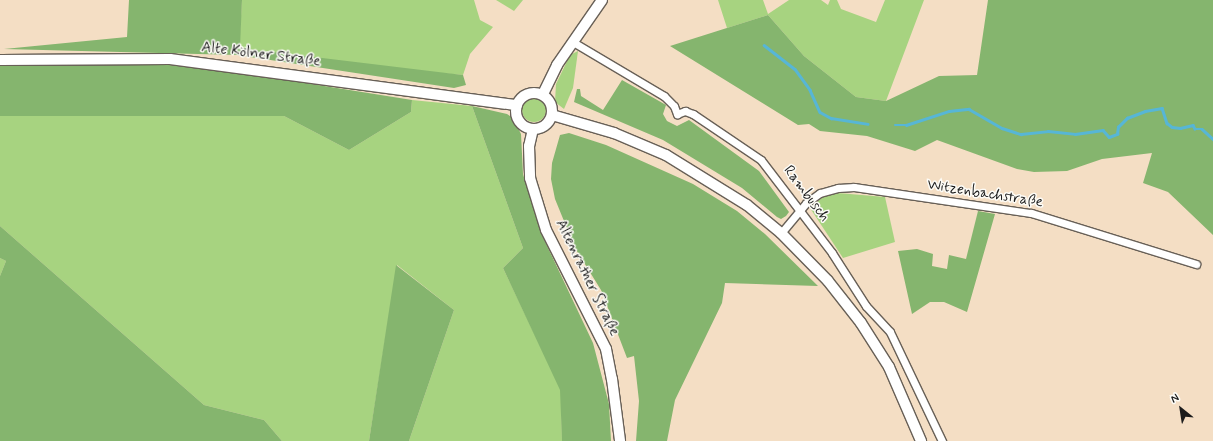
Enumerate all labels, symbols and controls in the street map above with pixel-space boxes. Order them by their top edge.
street label: Alte Kölner Straße [199,39,323,71]
street label: Rambusch [779,162,833,226]
street label: Witzenbachstraße [926,176,1044,212]
street label: Altenrather Straße [551,217,623,339]
north arrow [1161,389,1201,429]
text: N [1168,391,1182,407]

